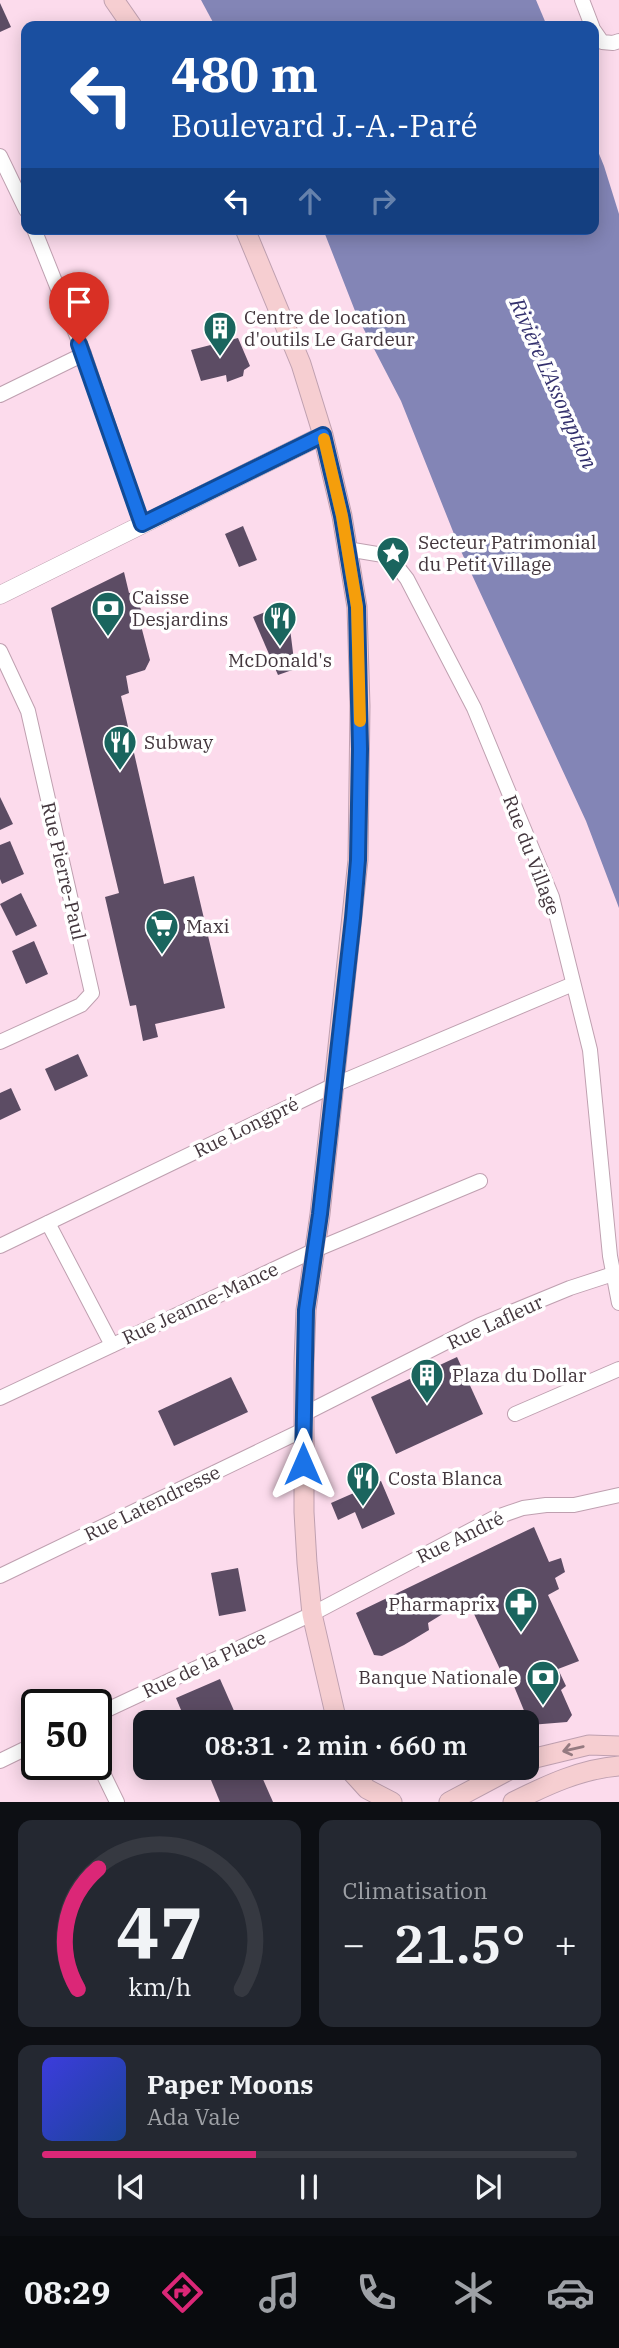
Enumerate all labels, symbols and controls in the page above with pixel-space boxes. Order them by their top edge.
text: 480 m [171,42,318,105]
icon: left [56,49,147,140]
text: Boulevard J.-A.-Paré [171,104,478,146]
icon: left [218,182,256,220]
icon: ahead [291,182,329,220]
icon: right [364,182,402,220]
pin [49,272,109,344]
icon: arrive [60,283,98,321]
water label: Rivière L'Assomption [503,292,604,473]
place label: Centre de location d'outils Le Gardeur [244,305,415,351]
building icon: Centre de location d'outils Le Gardeur [201,309,239,358]
place label: Secteur Patrimonial du Petit Village [418,530,597,576]
place icon: Secteur Patrimonial du Petit Village [374,534,412,583]
place label: Caisse Desjardins [132,585,228,631]
bank icon: Caisse Desjardins [89,589,127,638]
restaurant icon: McDonald's [261,599,299,648]
place label: McDonald's [228,648,332,672]
restaurant icon: Subway [101,723,139,772]
place label: Subway [144,730,214,754]
street label: Rue du Village [498,791,566,919]
street label: Rue Pierre-Paul [36,800,92,943]
supermarket icon: Maxi [143,907,181,956]
place label: Maxi [186,914,230,938]
street label: Rue Longpré [190,1091,302,1163]
street label: Rue Jeanne-Mance [118,1256,282,1350]
street label: Rue Lafleur [443,1289,547,1355]
building icon: Plaza du Dollar [408,1356,446,1405]
place label: Plaza du Dollar [452,1363,587,1387]
position arrow [266,1427,340,1501]
restaurant icon: Costa Blanca [344,1459,382,1508]
street label: Rue Latendresse [80,1460,224,1546]
place label: Costa Blanca [388,1466,503,1490]
street label: Rue André [412,1506,508,1568]
pharmacy icon: Pharmaprix [502,1585,540,1634]
place label: Pharmaprix [388,1592,496,1616]
street label: Rue de la Place [138,1625,270,1703]
bank icon: Banque Nationale [524,1658,562,1707]
place label: Banque Nationale [358,1665,518,1689]
speed limit sign: 50 [21,1689,112,1780]
text: 08:31 · 2 min · 660 m [205,1728,467,1762]
one-way arrow [562,1743,584,1756]
text: Climatisation [343,1875,488,1905]
text: 47 [116,1885,203,1980]
text: 21.5° [394,1910,526,1977]
text: − [343,1919,365,1968]
text: + [554,1919,577,1968]
text: km/h [128,1970,191,2003]
text: Paper Moons [147,2067,314,2101]
text: Ada Vale [147,2101,240,2131]
icon: previous [112,2168,150,2206]
icon: pause [290,2168,328,2206]
icon: next [469,2168,507,2206]
icon: directions [158,2268,207,2317]
icon: music [255,2268,304,2317]
icon: phone [352,2268,401,2317]
icon: climate [449,2268,498,2317]
icon: car [546,2268,595,2317]
text: 08:29 [24,2271,110,2313]

